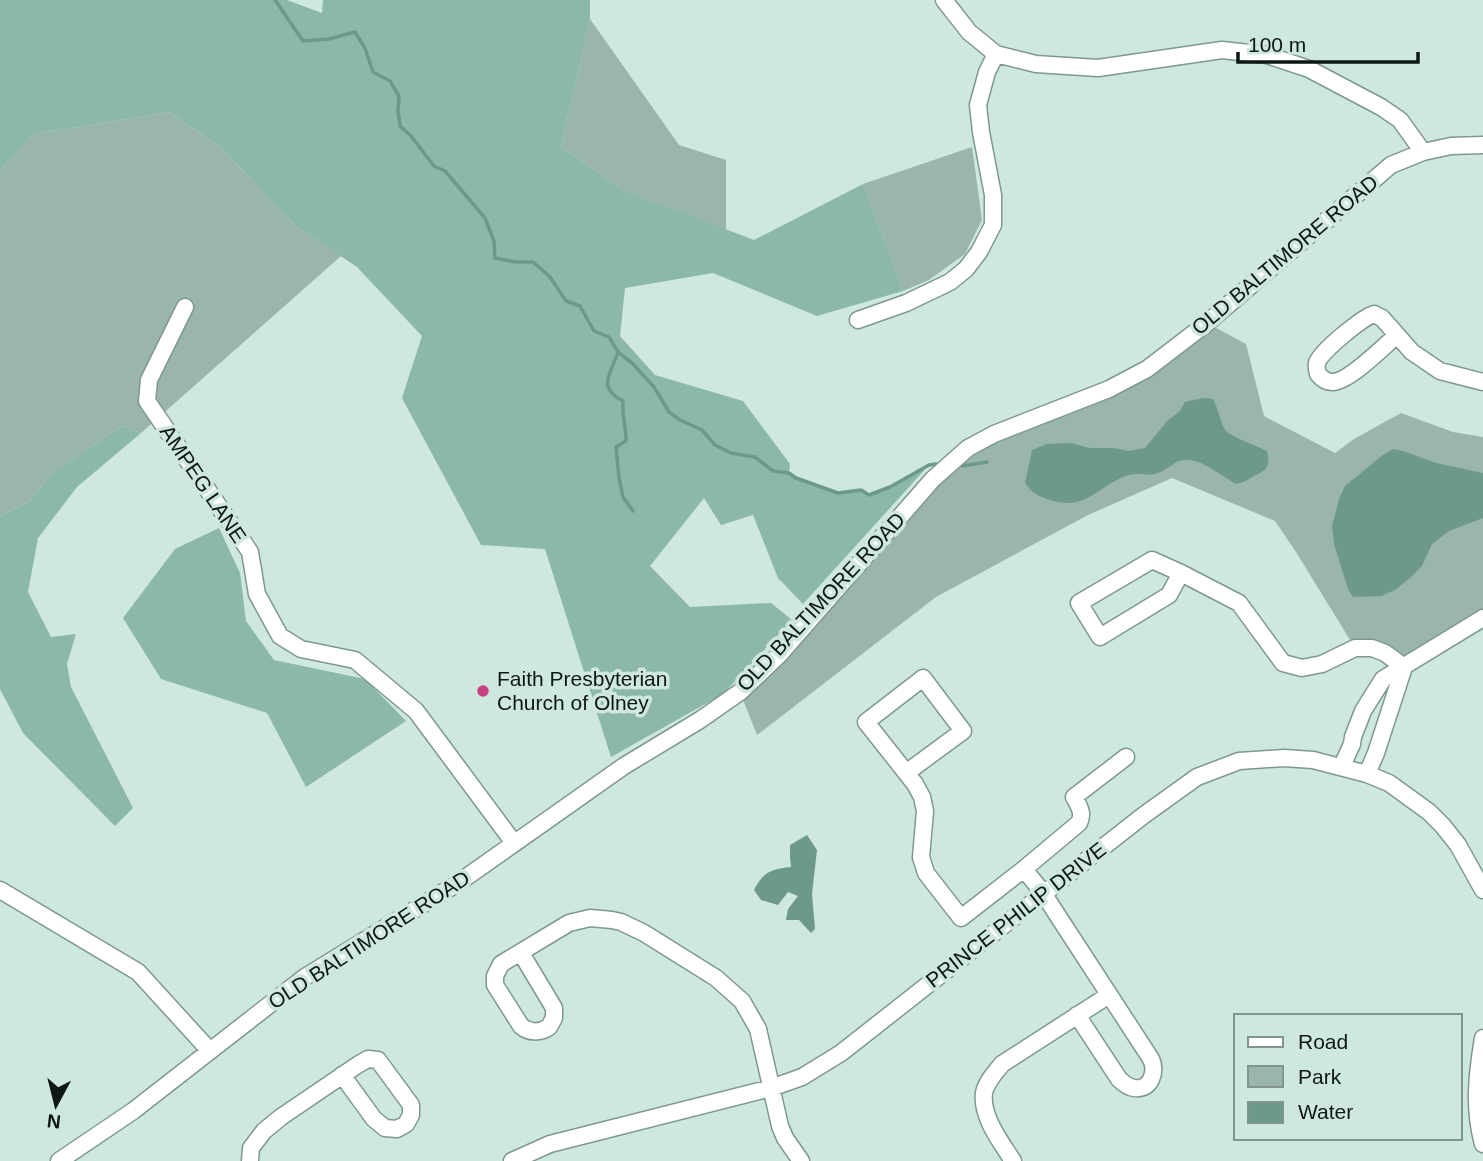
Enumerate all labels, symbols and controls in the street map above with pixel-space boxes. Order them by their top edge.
scale bar [1238,21,1418,65]
text: 100 m [1248,33,1306,56]
street label: OLD BALTIMORE ROAD [1187,170,1382,339]
street label: AMPEG LANE [156,421,251,547]
street label: OLD BALTIMORE ROAD [732,508,909,696]
place label: Faith Presbyterian Church of Olney [497,667,667,714]
marker: Faith Presbyterian Church of Olney [475,683,491,699]
street label: PRINCE PHILIP DRIVE [921,837,1110,992]
street label: OLD BALTIMORE ROAD [264,866,474,1013]
legend [1234,1014,1462,1140]
text: Road [1298,1030,1348,1053]
text: Park [1298,1065,1342,1088]
north arrow [21,1070,91,1140]
text: Water [1298,1100,1353,1123]
text: N [46,1110,62,1133]

